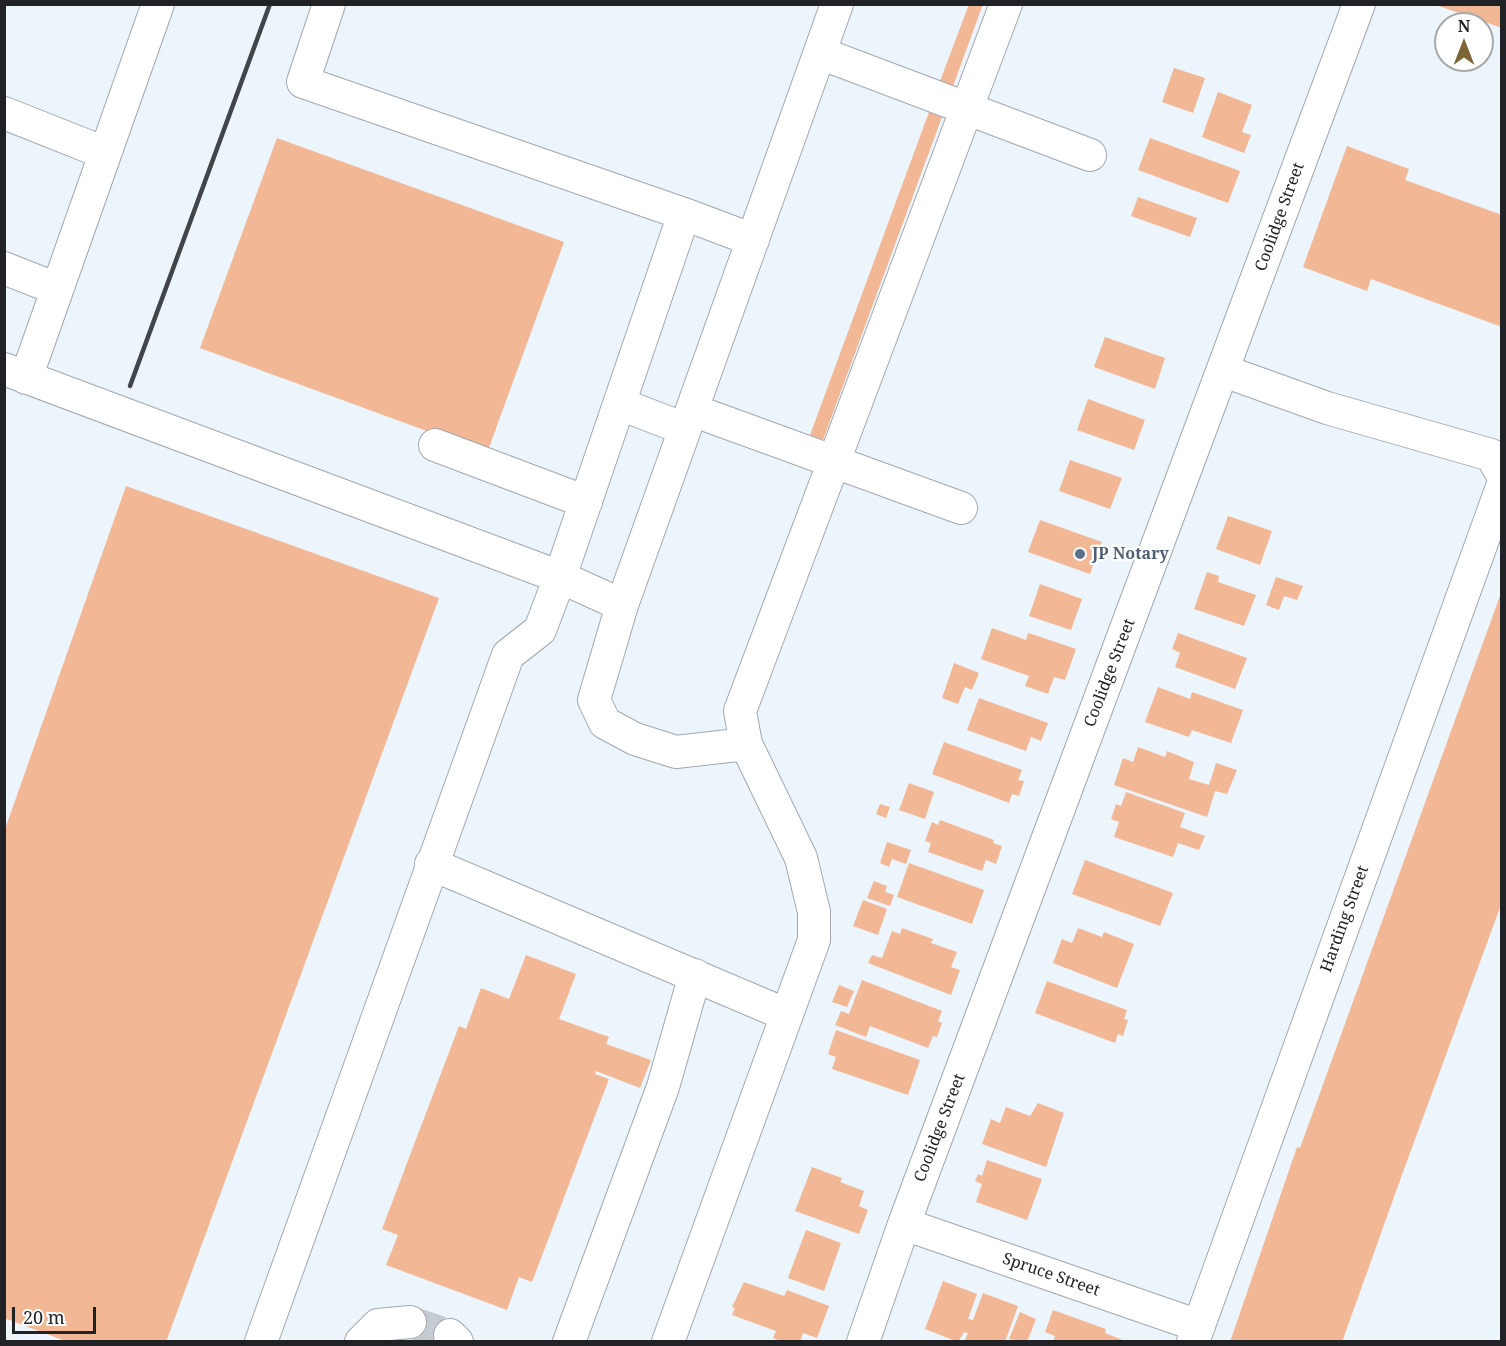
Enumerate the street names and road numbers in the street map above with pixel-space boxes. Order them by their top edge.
street label: Coolidge Street [1251,160,1309,274]
street label: Coolidge Street [1081,616,1139,730]
street label: Harding Street [1317,863,1373,975]
street label: Coolidge Street [911,1071,969,1185]
street label: Spruce Street [1000,1249,1102,1301]

